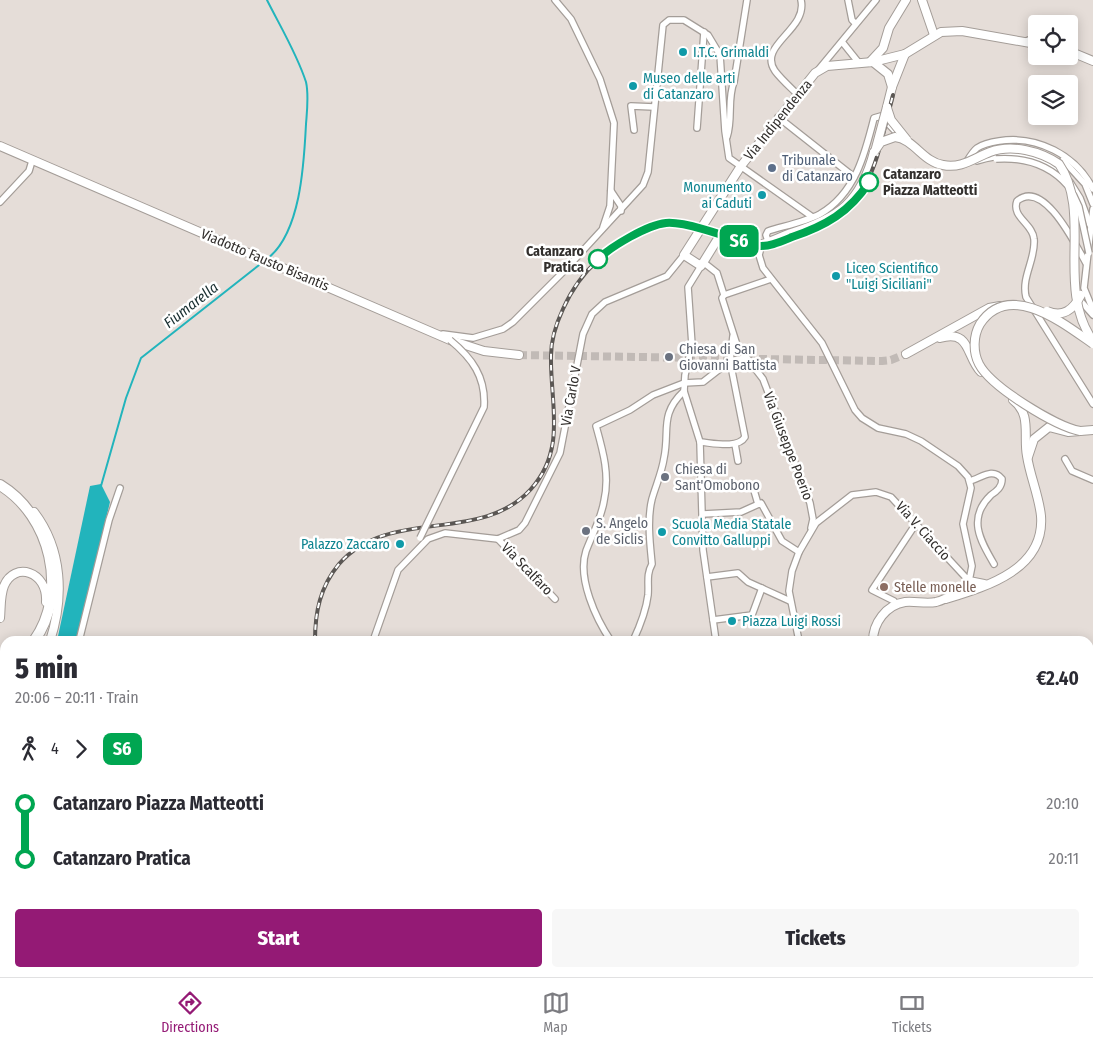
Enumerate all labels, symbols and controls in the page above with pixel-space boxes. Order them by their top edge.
map controls [1028,15,1078,125]
button: locate [1028,15,1078,65]
place label: I.T.C. Grimaldi [693,44,769,61]
marker: I.T.C. Grimaldi [677,46,689,58]
place label: Museo delle arti di Catanzaro [643,70,736,103]
button: layers [1028,75,1078,125]
street label: Via Indipendenza [740,76,816,164]
marker: Museo delle arti di Catanzaro [627,80,639,92]
place label: Tribunale di Catanzaro [782,152,853,185]
marker: Tribunale di Catanzaro [766,162,778,174]
place label: Catanzaro Piazza Matteotti [883,166,978,199]
marker: Catanzaro Piazza Matteotti [859,172,879,192]
place label: Monumento ai Caduti [683,179,752,212]
marker: Monumento ai Caduti [756,189,768,201]
street label: Viadotto Fausto Bisantis [198,225,332,295]
line badge: S6 [716,225,762,257]
text: S6 [730,230,748,252]
place label: Catanzaro Pratica [526,243,585,276]
marker: Catanzaro Pratica [588,249,608,269]
place label: Liceo Scientifico "Luigi Siciliani" [846,260,938,293]
marker: Liceo Scientifico "Luigi Siciliani" [830,270,842,282]
water label: Fiumarella [160,278,222,332]
place label: Chiesa di San Giovanni Battista [679,341,777,374]
marker: Chiesa di San Giovanni Battista [663,351,675,363]
street label: Via Carlo V [557,364,585,427]
street label: Via Giuseppe Poerio [760,389,816,503]
place label: Chiesa di Sant'Omobono [675,461,760,494]
marker: Chiesa di Sant'Omobono [659,471,671,483]
street label: Via V. Ciaccio [892,498,954,564]
place label: S. Angelo de Siclis [596,515,648,548]
place label: Scuola Media Statale Convitto Galluppi [672,516,791,549]
marker: S. Angelo de Siclis [580,525,592,537]
marker: Scuola Media Statale Convitto Galluppi [656,526,668,538]
place label: Palazzo Zaccaro [301,536,390,553]
marker: Palazzo Zaccaro [394,538,406,550]
street label: Via Scalfaro [498,539,556,599]
place label: Stelle monelle [894,579,977,596]
marker: Stelle monelle [878,581,890,593]
place label: Piazza Luigi Rossi [742,613,841,630]
marker: Piazza Luigi Rossi [726,615,738,627]
text: 5 min [15,652,78,685]
text: €2.40 [1036,667,1079,690]
text: 20:06 – 20:11 · Train [15,688,139,707]
icon: walk [15,735,43,763]
icon: forward [67,735,95,763]
text: S6 [113,738,132,760]
text: 4 [51,739,59,758]
text: Catanzaro Piazza Matteotti [53,792,264,815]
text: 20:10 [1046,794,1079,813]
text: Catanzaro Pratica [53,847,191,870]
text: 20:11 [1049,849,1079,868]
button: Start [15,909,542,967]
button: Tickets [552,909,1079,967]
tab: Directions [161,989,219,1036]
tab: Map [542,989,570,1036]
tab: Tickets [892,989,932,1036]

